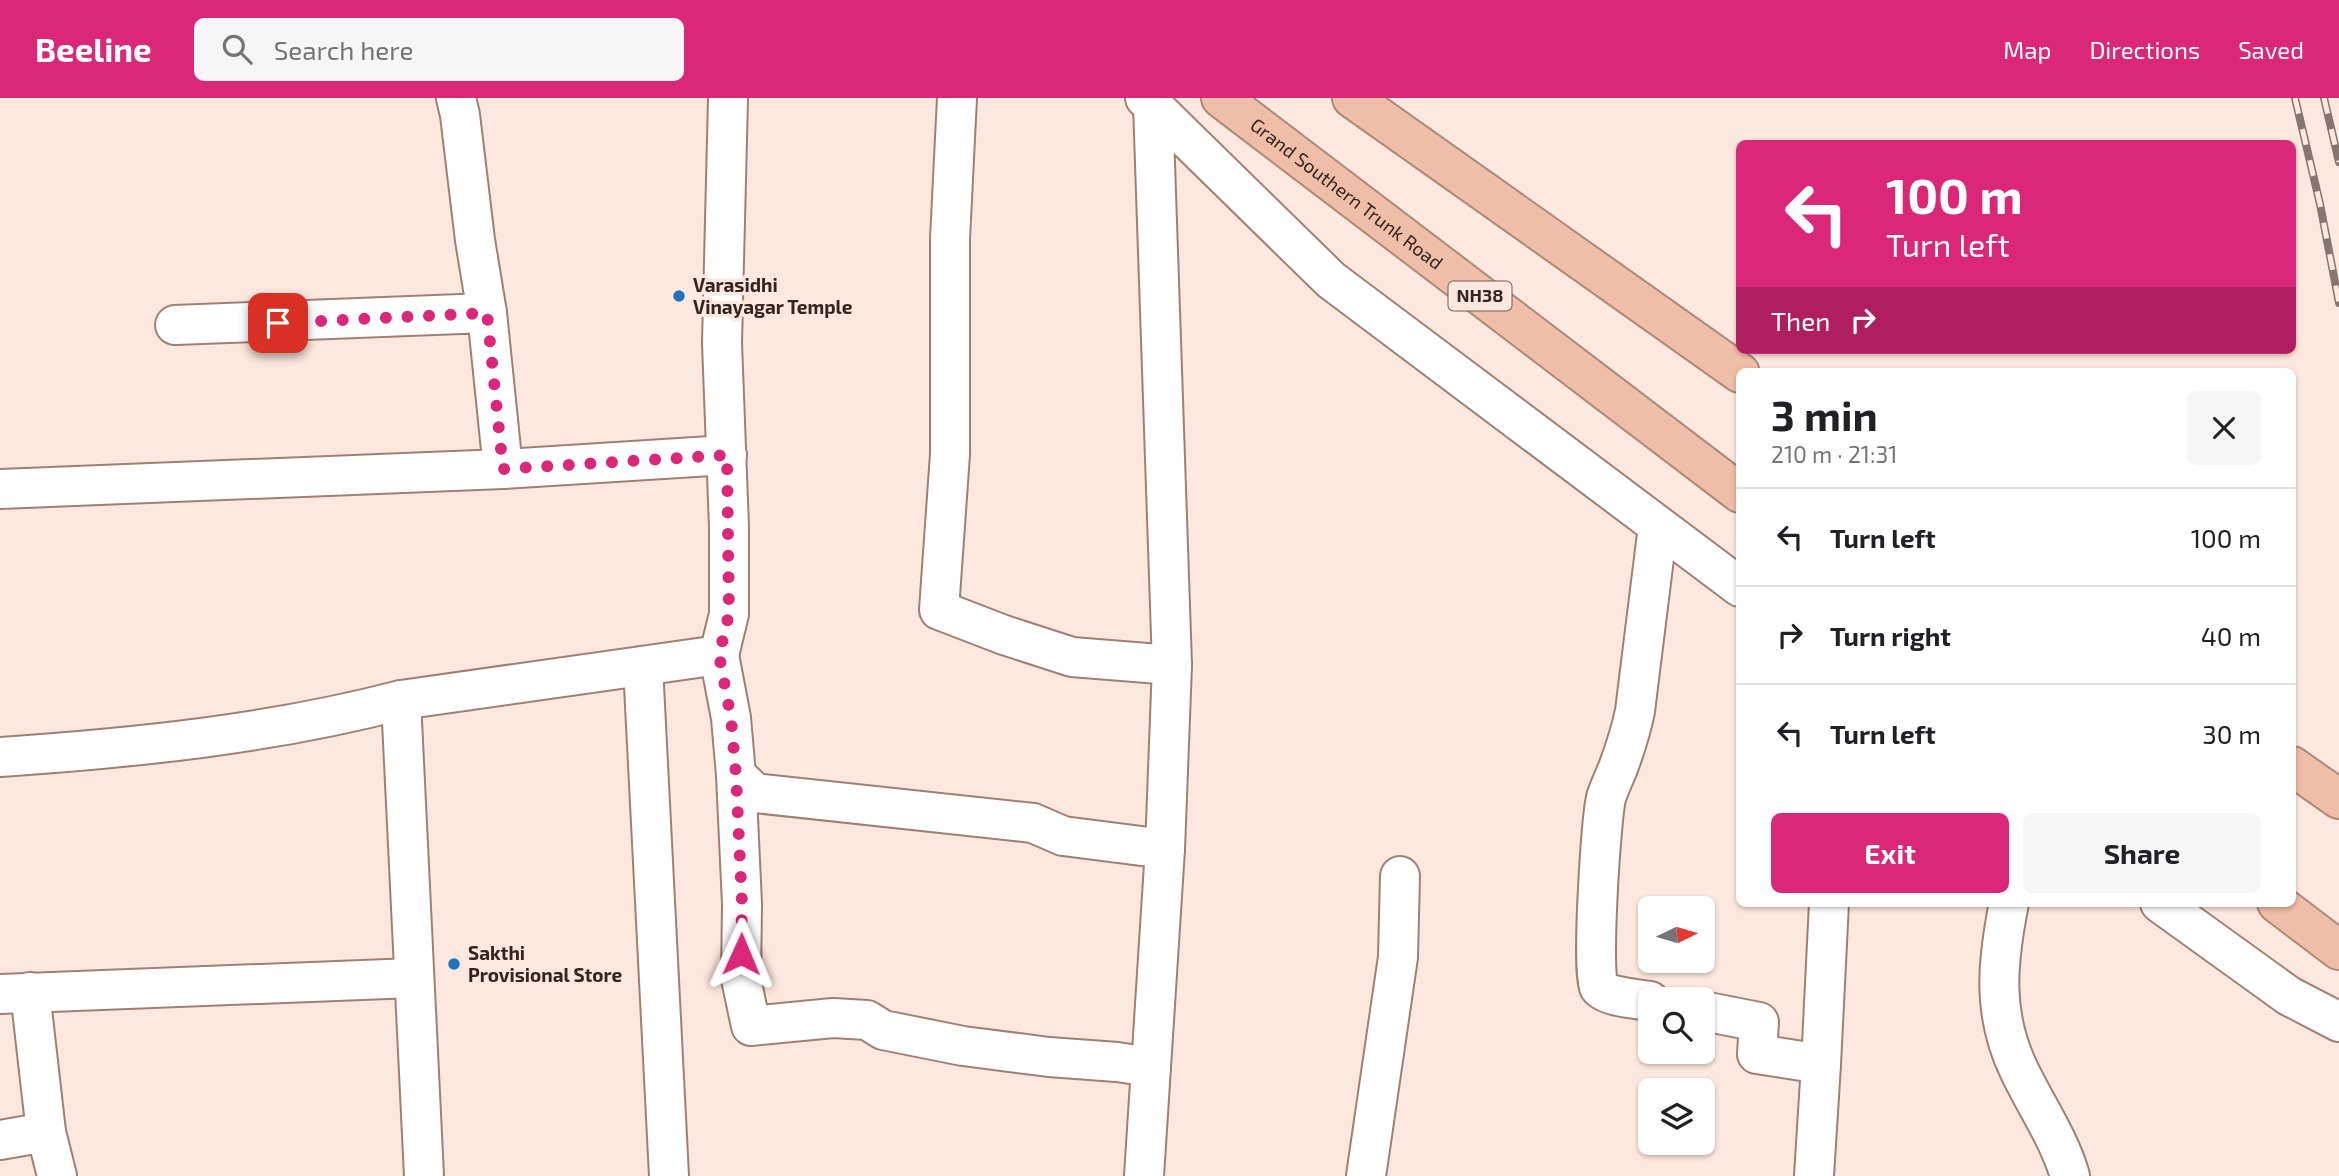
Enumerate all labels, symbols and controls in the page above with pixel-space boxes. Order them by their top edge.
search box [194,18,684,81]
text: Beeline [35,29,152,69]
icon: search [218,30,256,68]
text: Search here [274,34,413,65]
text: Map [2003,35,2051,64]
text: Directions [2089,35,2200,64]
text: Saved [2238,35,2304,64]
street label: Grand Southern Trunk Road [1246,113,1448,274]
text: 100 m [1886,165,2023,224]
icon: left [1771,168,1862,259]
text: Turn left [1886,225,2010,263]
place label: Varasidhi Vinayagar Temple [693,273,853,319]
road number: NH38 [1448,281,1512,310]
marker: Varasidhi Vinayagar Temple [671,288,687,304]
pin [248,293,308,353]
icon: right [1844,301,1882,339]
icon: arrive [259,304,297,342]
text: Then [1771,305,1830,336]
text: 3 min [1771,389,1878,439]
button: close [2187,391,2261,465]
text: 210 m · 21:31 [1771,440,1897,468]
icon: left [1771,518,1809,556]
text: Turn left [1830,522,1936,553]
text: 100 m [2191,522,2261,553]
icon: right [1771,616,1809,654]
text: Turn right [1830,620,1951,651]
text: 40 m [2201,620,2261,651]
icon: left [1771,714,1809,752]
text: Turn left [1830,718,1936,749]
text: 30 m [2202,718,2261,749]
button: Exit [1771,813,2009,893]
button: Share [2023,813,2261,893]
north arrow [1638,896,1715,973]
map controls [1638,896,1715,1155]
position arrow [704,917,778,991]
place label: Sakthi Provisional Store [468,941,622,986]
marker: Sakthi Provisional Store [446,956,462,972]
button: search [1638,987,1715,1064]
button: layers [1638,1078,1715,1155]

